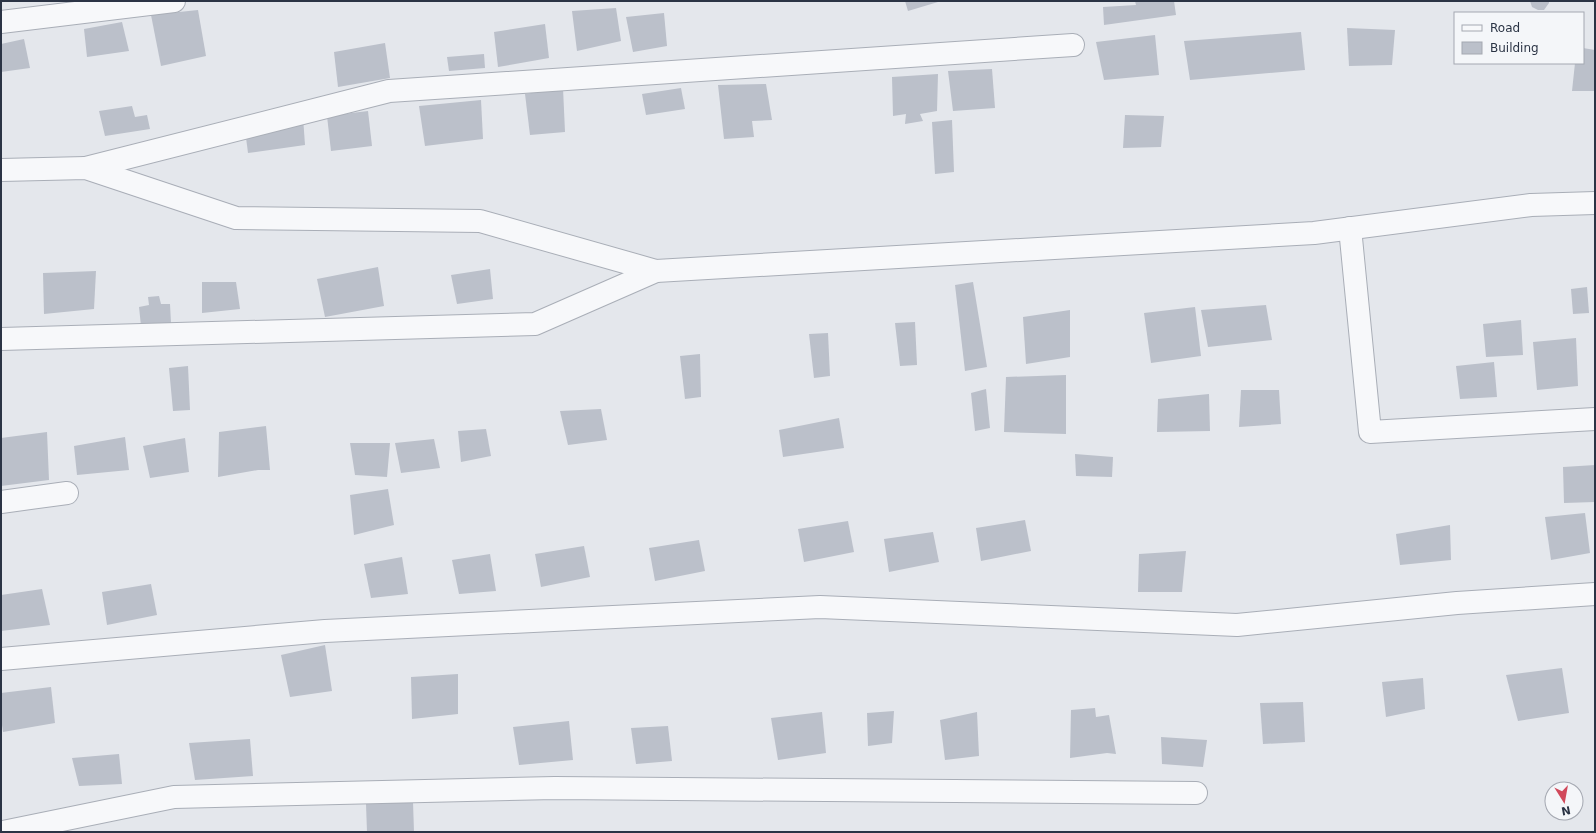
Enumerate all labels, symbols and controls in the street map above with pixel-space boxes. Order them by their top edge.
legend [1454,12,1584,64]
text: Road [1490,21,1520,35]
text: Building [1490,41,1539,55]
north arrow [1544,781,1584,821]
text: N [1560,803,1572,818]

